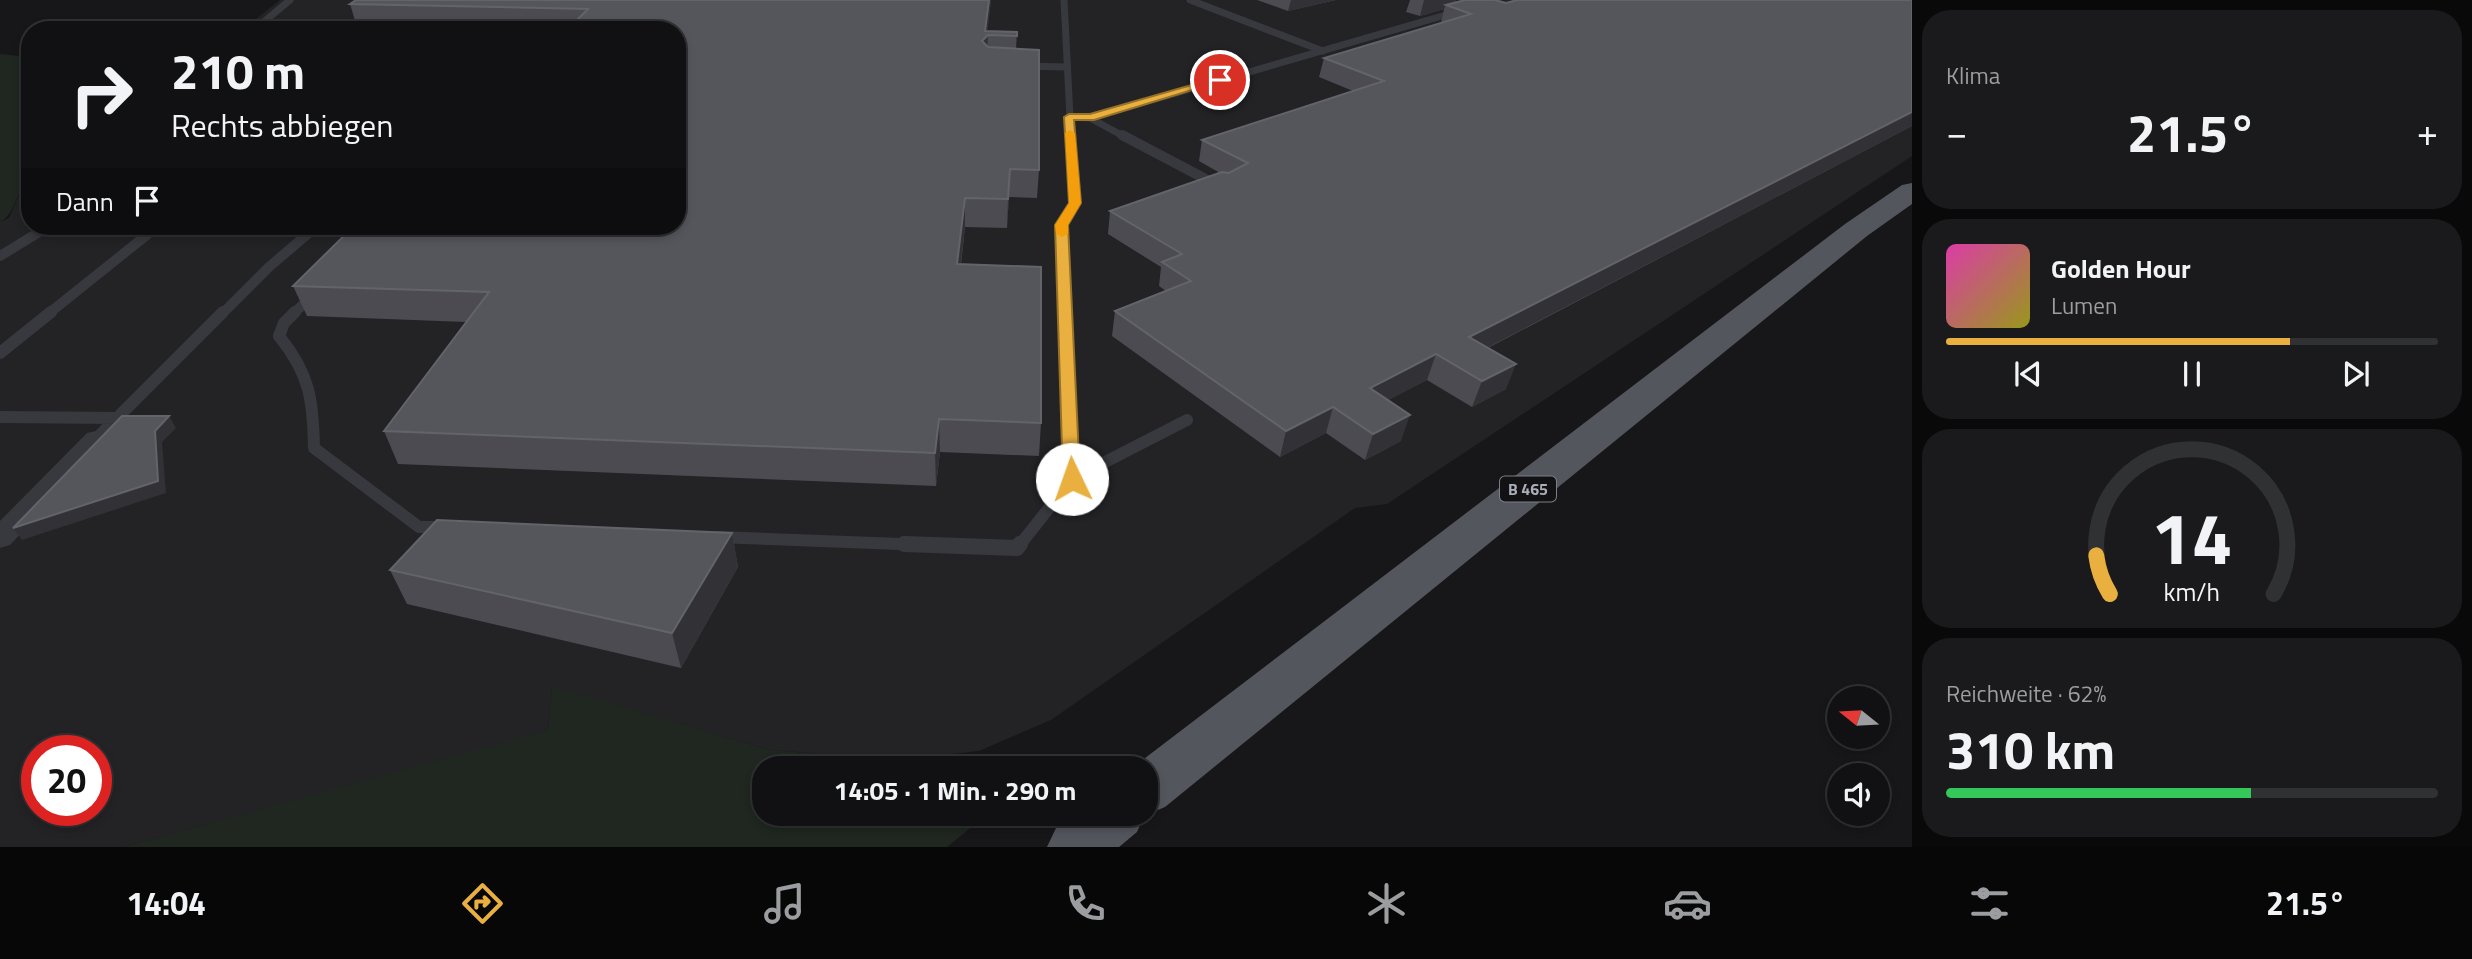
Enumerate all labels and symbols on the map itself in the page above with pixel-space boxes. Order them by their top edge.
pin [1190,50,1250,110]
position arrow [1035,442,1109,516]
road number: B 465 [1500,476,1556,502]
north arrow [1827,686,1890,749]
speed limit sign: 20 [21,735,112,826]

